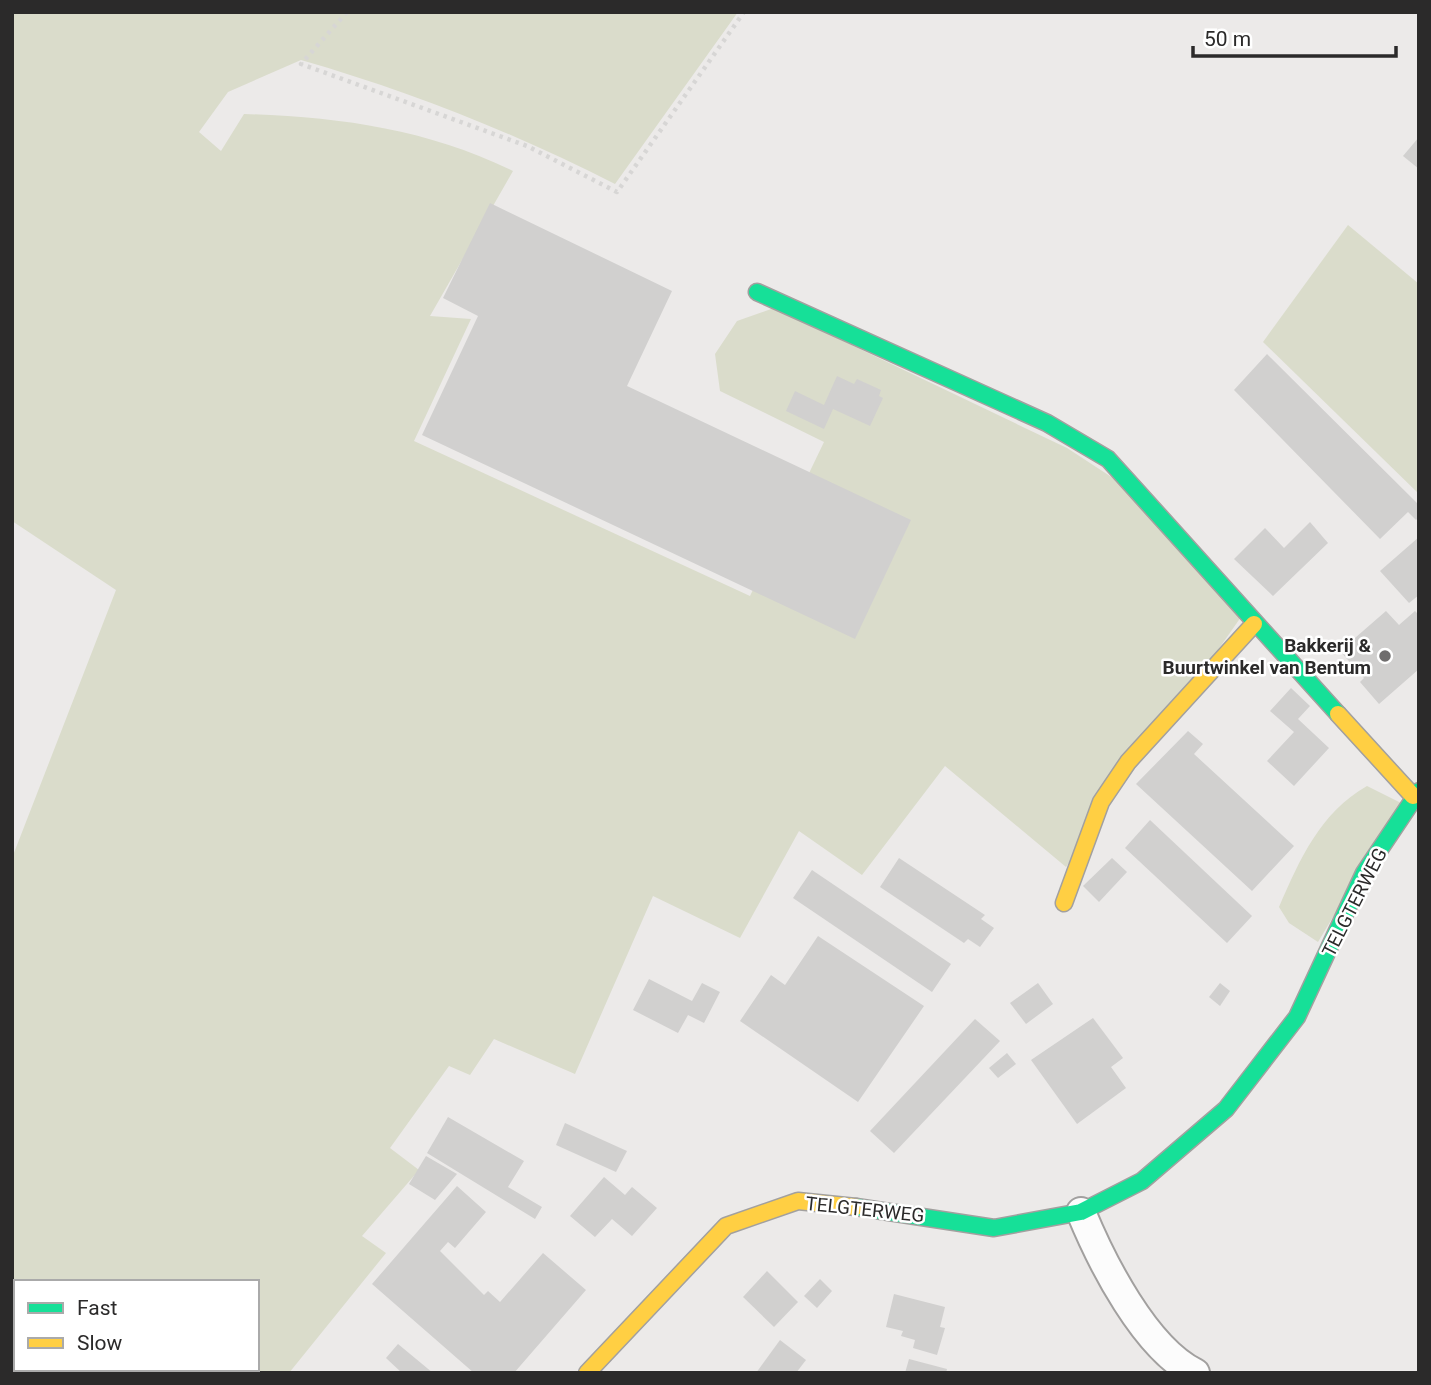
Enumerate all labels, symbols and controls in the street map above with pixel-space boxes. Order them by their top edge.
scale bar [1193,14,1396,58]
text: 50 m [1204,27,1251,51]
place label: Bakkerij & Buurtwinkel van Bentum [1163,634,1371,679]
marker: Bakkerij & Buurtwinkel van Bentum [1377,648,1393,664]
street label: TELGTERWEG [1317,844,1392,961]
street label: TELGTERWEG [804,1192,925,1227]
legend [14,1280,259,1371]
text: Fast [77,1296,118,1320]
text: Slow [77,1331,123,1355]

